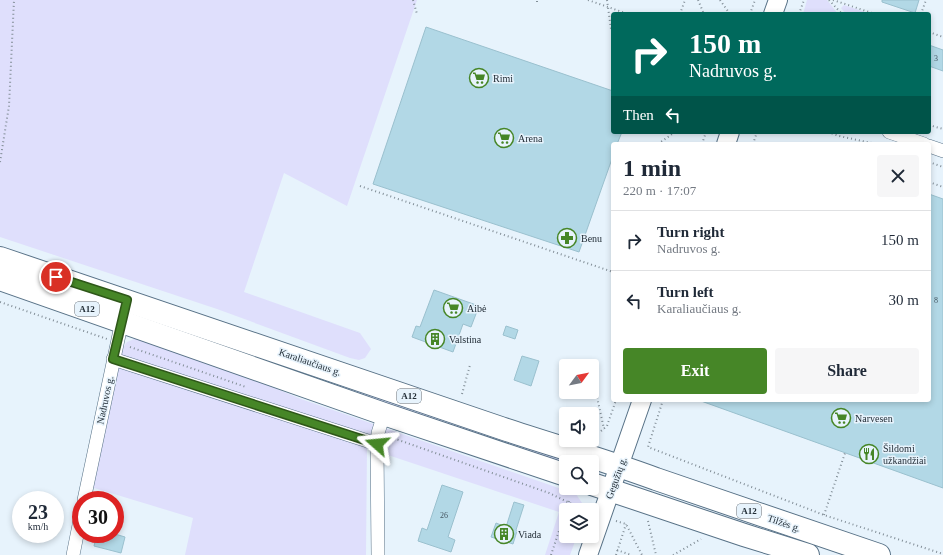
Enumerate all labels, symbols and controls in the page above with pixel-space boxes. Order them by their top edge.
icon: right [623,28,675,80]
text: 150 m [689,28,761,59]
house number: 3 [934,54,938,63]
text: Nadruvos g. [689,61,777,81]
supermarket icon: Rimi [468,67,490,89]
place label: Rimi [493,73,513,84]
icon: left [662,104,684,126]
text: Then [623,107,654,123]
supermarket icon: Arena [493,127,515,149]
place label: Arena [518,133,543,144]
text: 1 min [623,155,681,181]
button: close [877,155,919,197]
text: 220 m · 17:07 [623,183,696,198]
text: Turn right [657,224,724,240]
pharmacy icon: Benu [556,227,578,249]
icon: right [623,230,645,252]
text: 150 m [881,232,919,248]
place label: Benu [581,233,602,244]
text: Nadruvos g. [657,241,721,256]
pin [39,260,73,294]
icon: arrive [45,266,67,288]
text: Turn left [657,284,714,300]
icon: left [623,290,645,312]
text: 30 m [889,292,919,308]
house number: 8 [934,296,938,305]
supermarket icon: Aibė [442,297,464,319]
text: Karaliaučiaus g. [657,301,741,316]
road number: A12 [75,302,99,316]
place label: Aibė [467,303,487,314]
building icon: Valstina [424,328,446,350]
place label: Valstina [449,334,482,345]
street label: Karaliaučiaus g. [277,346,343,378]
button: Exit [623,348,767,394]
button: Share [775,348,919,394]
north arrow [559,359,599,399]
map controls [559,359,599,543]
street label: Nadruvos g. [95,375,115,425]
road number: A12 [397,389,421,403]
button: sound [559,407,599,447]
supermarket icon: Narvesen [830,407,852,429]
place label: Narvesen [855,413,893,424]
position arrow [356,423,398,465]
restaurant icon: Šildomi užkandžiai [858,443,880,465]
place label: Šildomi užkandžiai [883,443,927,466]
button: search [559,455,599,495]
street label: Gegužių g. [603,455,629,501]
speed limit sign: 30 [72,491,124,543]
text: 23 [28,501,48,523]
button: layers [559,503,599,543]
road number: A12 [737,504,761,518]
house number: 26 [440,511,448,520]
street label: Tilžės g. [766,512,802,534]
text: km/h [28,521,48,532]
building icon: Viada [493,523,515,545]
place label: Viada [518,529,542,540]

